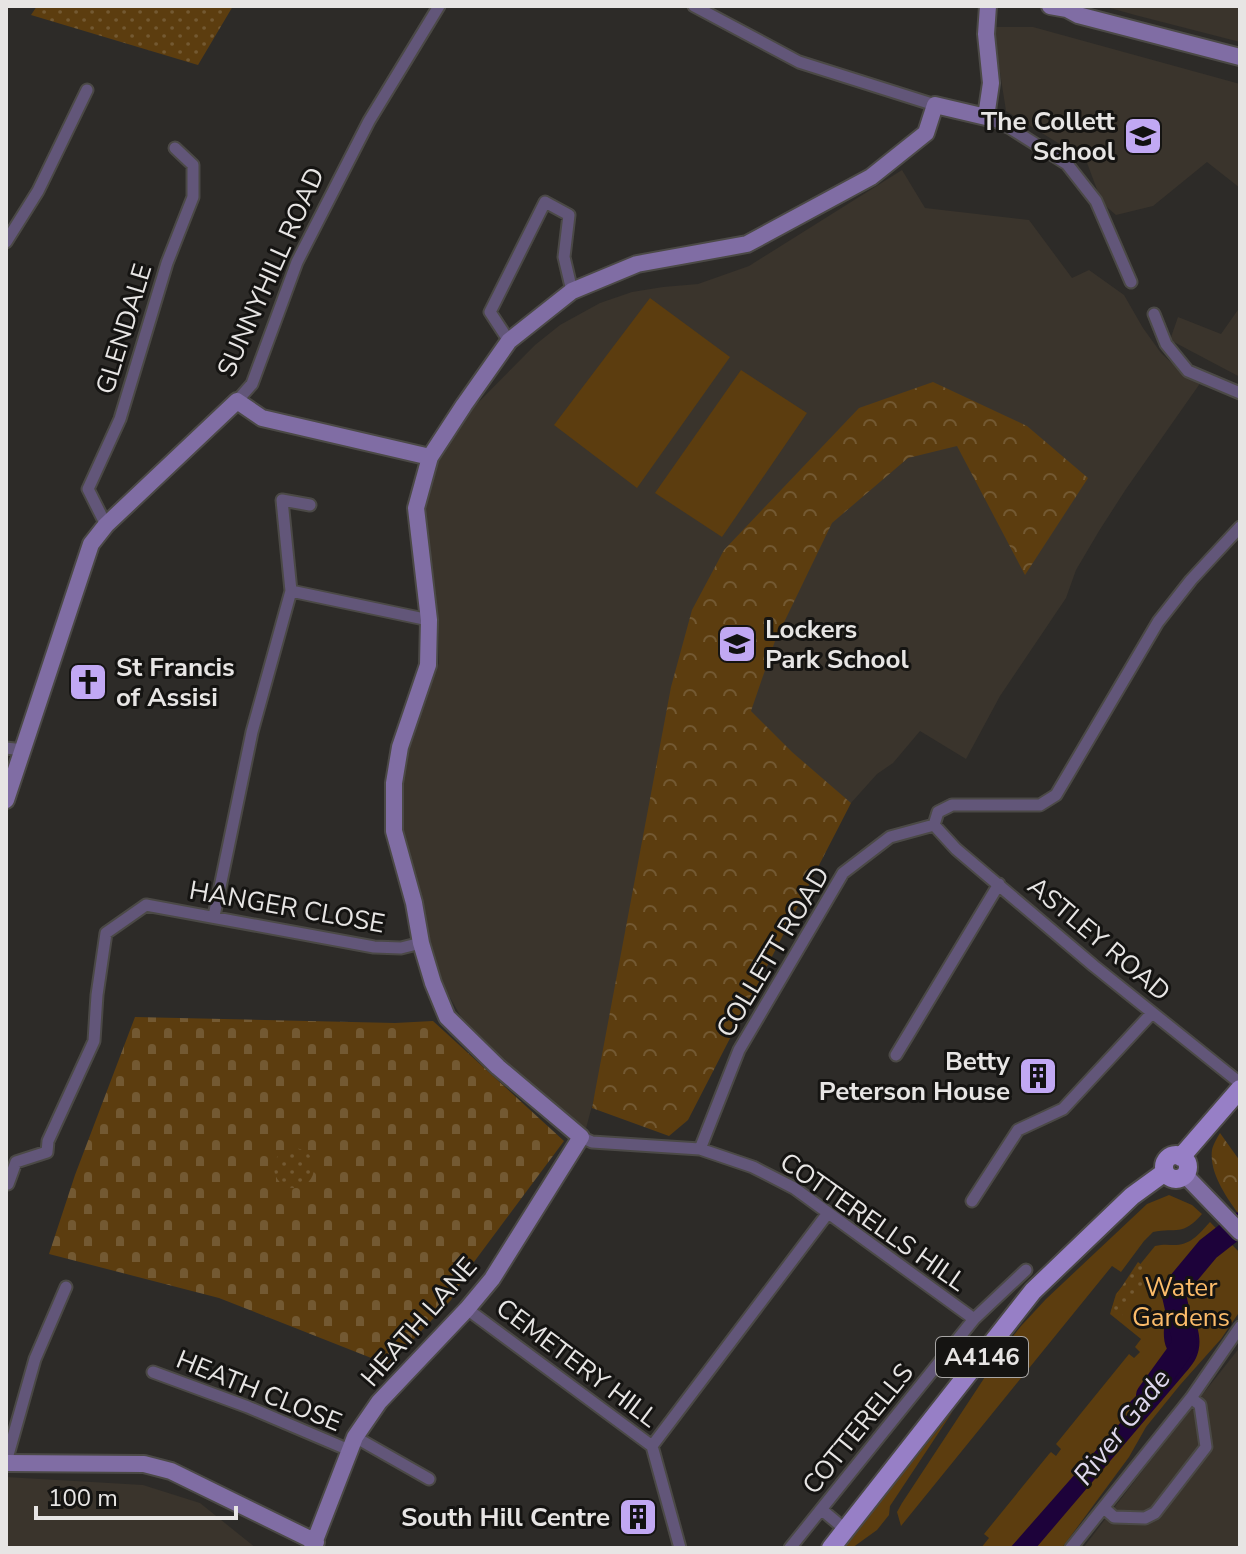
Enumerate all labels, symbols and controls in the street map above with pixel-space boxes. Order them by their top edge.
place label: The Collett School [981,104,1116,169]
school or university icon: The Collett School [1122,115,1164,157]
street label: SUNNYHILL ROAD [209,162,333,382]
street label: GLENDALE [88,260,160,398]
place label: Lockers Park School [765,612,910,677]
school or university icon: Lockers Park School [716,623,758,665]
place label: St Francis of Assisi [116,650,235,715]
church icon: St Francis of Assisi [67,661,109,703]
street label: COLLETT ROAD [708,860,838,1044]
street label: ASTLEY ROAD [1020,869,1178,1009]
street label: HANGER CLOSE [187,873,387,941]
place label: Betty Peterson House [819,1044,1010,1109]
building icon: Betty Peterson House [1017,1055,1059,1097]
street label: COTTERELLS HILL [773,1145,973,1299]
street label: HEATH LANE [353,1250,485,1394]
park label: Water Gardens [1132,1270,1230,1335]
street label: CEMETERY HILL [489,1290,665,1436]
road number: A4146 [936,1337,1028,1377]
street label: HEATH CLOSE [171,1342,347,1440]
street label: COTTERELLS [794,1356,922,1502]
water label: River Gade [1065,1361,1179,1493]
scale bar [36,1470,236,1520]
text: 100 m [48,1482,118,1514]
building icon: South Hill Centre [617,1496,659,1538]
place label: South Hill Centre [401,1500,610,1535]

